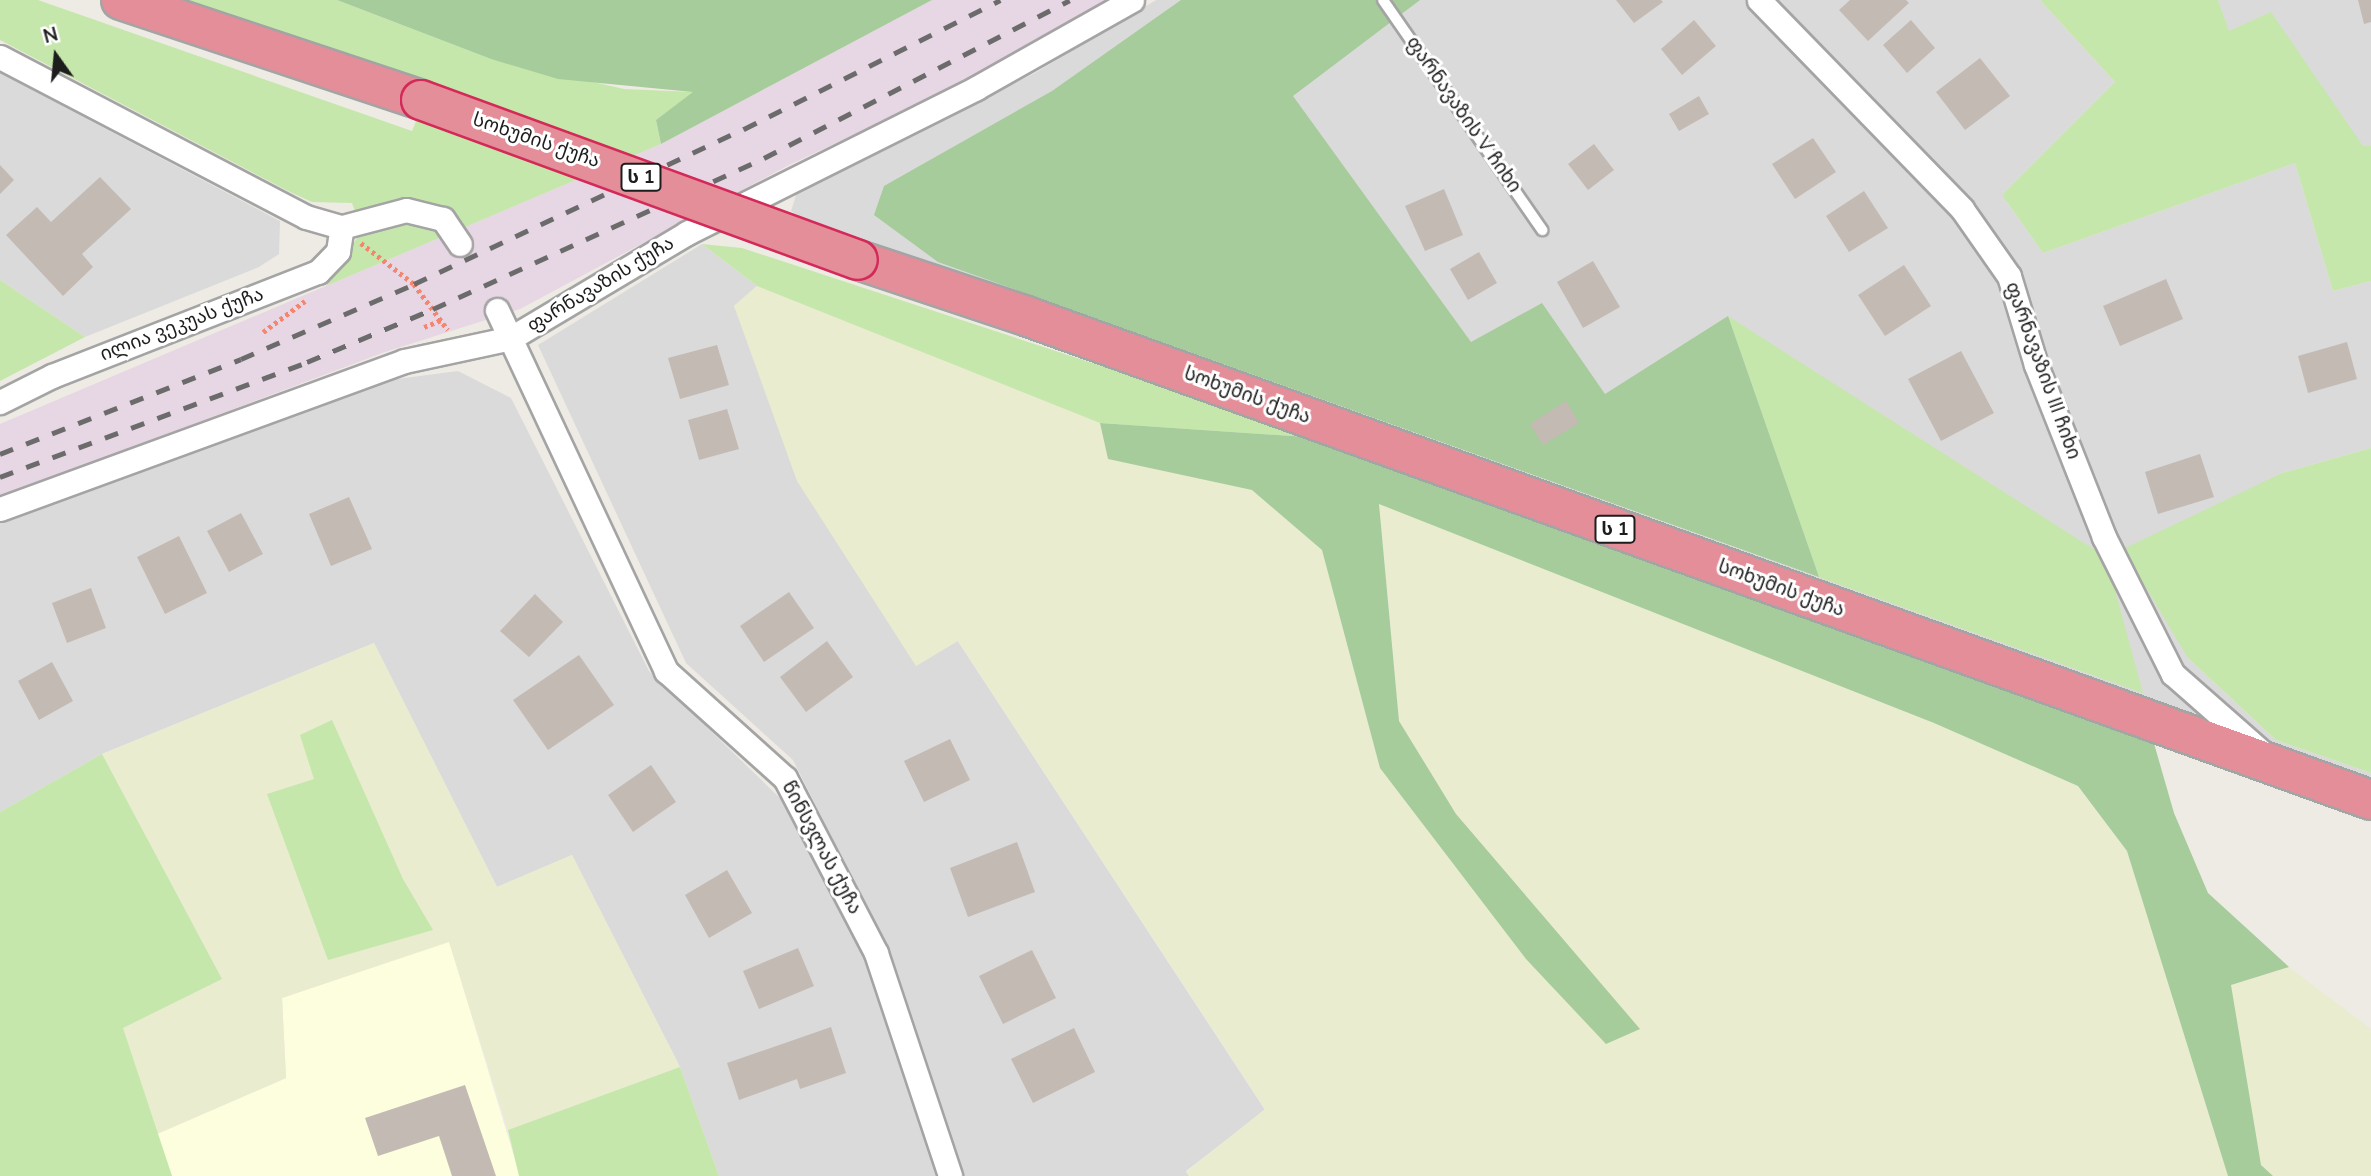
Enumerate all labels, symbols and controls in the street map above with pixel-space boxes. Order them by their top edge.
north arrow [21,21,91,91]
text: N [40,21,61,50]
street label: ფარნავაზის V ჩიხი [1400,32,1526,198]
street label: სოხუმის ქუჩა [470,109,602,173]
road number: ს 1 [620,162,662,192]
street label: ფარნავაზის ქუჩა [523,232,679,338]
street label: ფარნავაზის III ჩიხი [1999,279,2085,463]
street label: ილია ვეკუას ქუჩა [97,283,267,367]
street label: სოხუმის ქუჩა [1181,363,1313,429]
road number: ს 1 [1594,514,1636,544]
street label: სოხუმის ქუჩა [1715,556,1847,622]
street label: წინსვლას ქუჩა [776,777,866,919]

